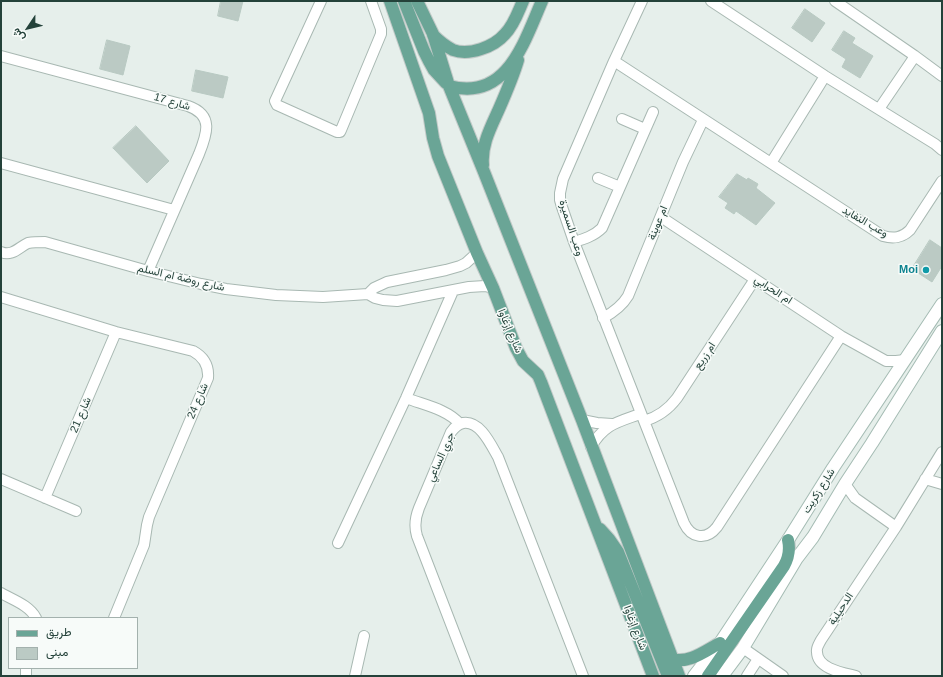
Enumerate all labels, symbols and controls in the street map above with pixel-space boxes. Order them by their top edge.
north arrow [8,8,48,48]
text: ش [9,26,27,44]
street label: شارع 17 [152,90,192,114]
street label: وعب السميرة [556,198,586,258]
street label: ام عوينة [645,204,671,242]
street label: وعب النفايد [840,204,890,240]
street label: شارع روضة ام السلم [136,262,226,294]
place label: Moi [899,263,918,277]
marker: Moi [921,265,931,275]
street label: ام الحرابي [751,273,795,307]
street label: شارع إزغاوا [495,307,525,355]
street label: ام زريع [691,340,719,372]
street label: شارع 24 [185,381,211,421]
street label: شارع 21 [68,395,94,435]
street label: جري الساعي [424,430,458,484]
street label: شارع زكريت [800,466,838,516]
street label: الدحيلية [826,590,856,628]
street label: شارع إزغاوا [620,604,650,652]
legend [8,617,138,669]
text: طريق [46,625,71,639]
text: مبنى [46,645,68,659]

